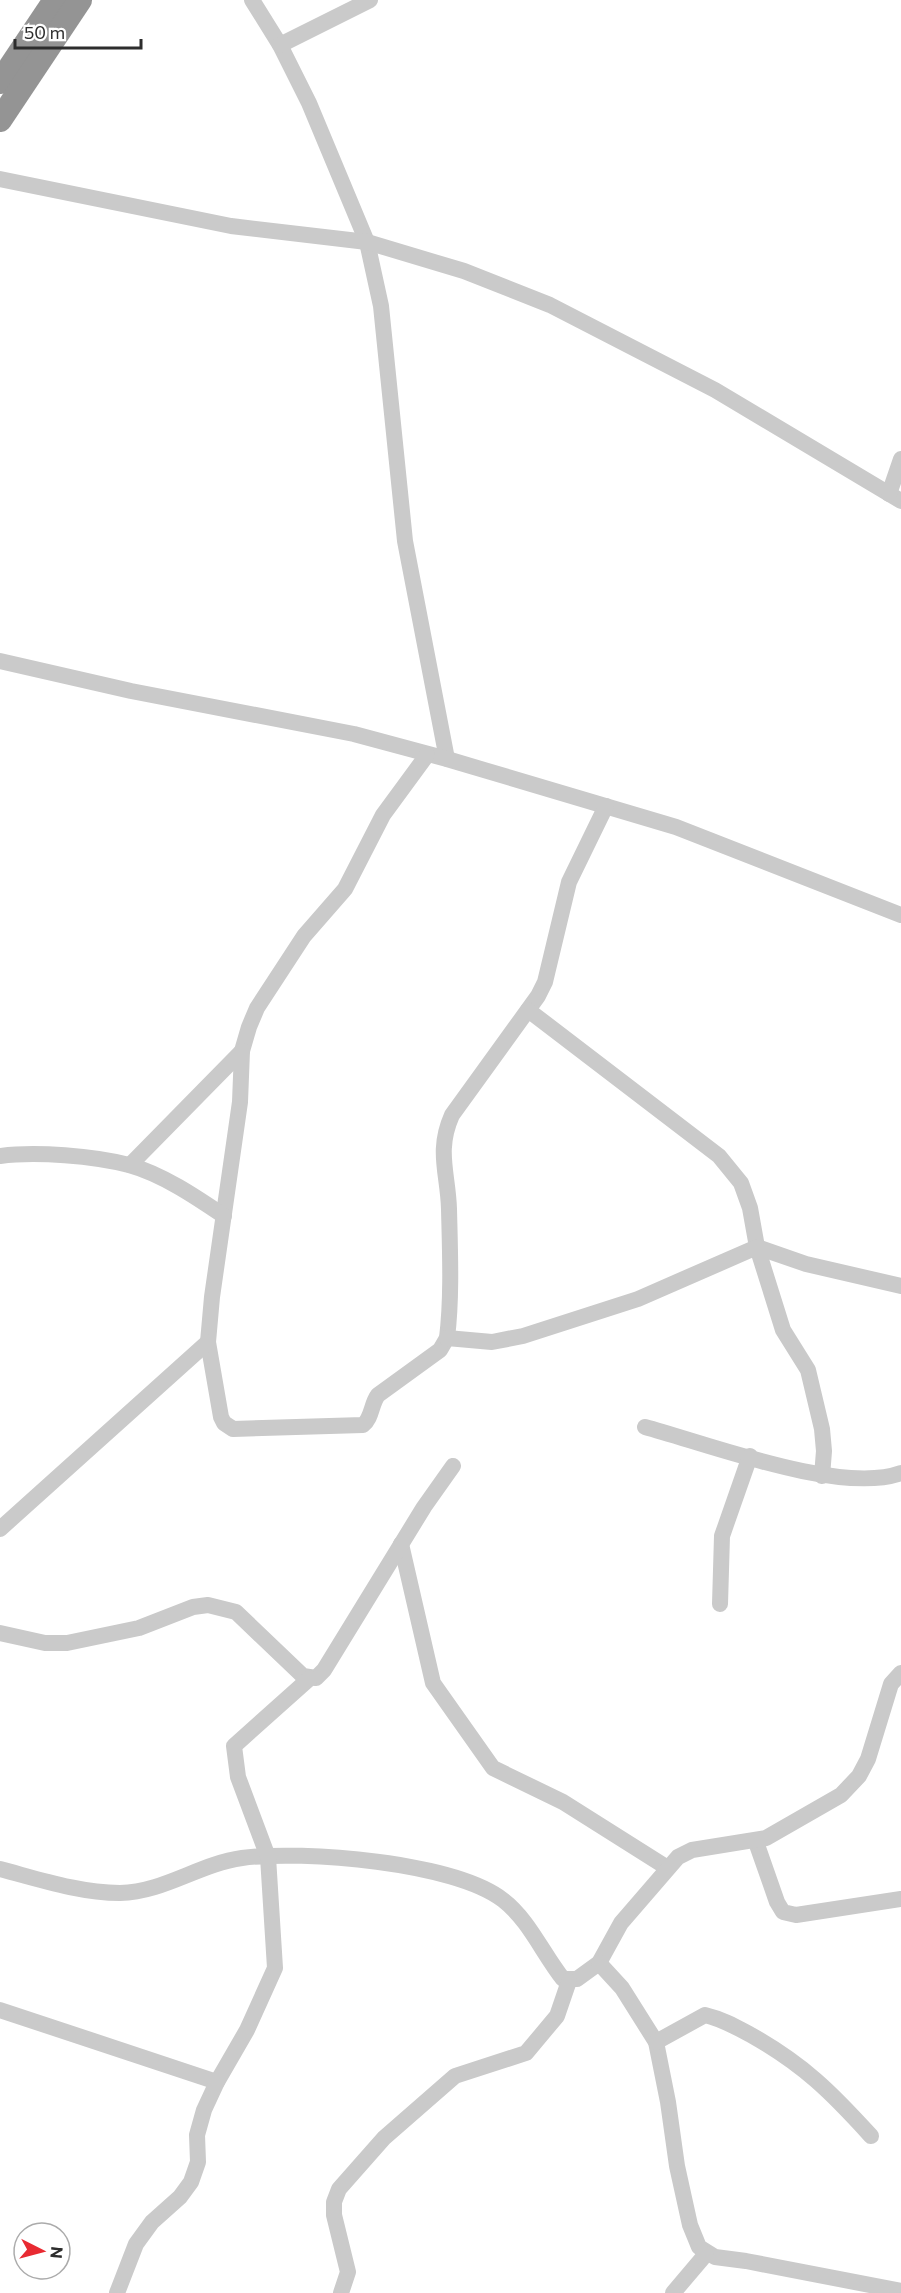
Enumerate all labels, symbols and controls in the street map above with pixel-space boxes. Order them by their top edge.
scale bar [15,12,141,50]
text: 50 m [24,21,65,43]
north arrow [12,2221,72,2281]
text: N [47,2246,67,2260]

